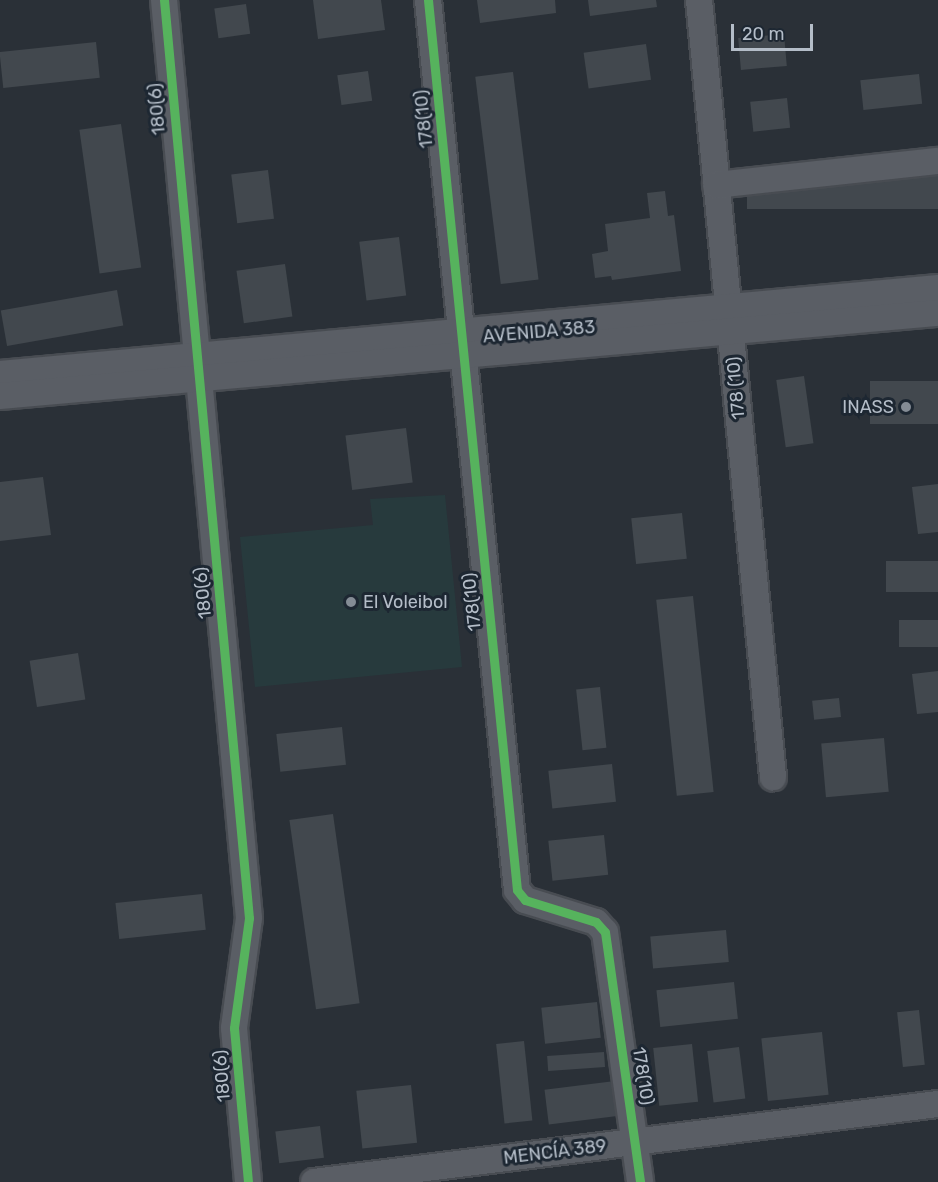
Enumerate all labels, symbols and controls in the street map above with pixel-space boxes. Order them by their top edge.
scale bar [734,12,816,50]
text: 20 m [742,23,784,45]
street label: 180(6) [144,82,170,136]
street label: 178(10) [410,89,438,149]
street label: AVENIDA 383 [482,316,596,348]
street label: 178 (10) [722,356,750,420]
place label: INASS [842,396,894,418]
marker: INASS [899,400,913,414]
street label: 180(6) [190,566,216,620]
street label: 178(10) [458,572,486,632]
place label: El Voleibol [363,591,448,613]
marker: El Voleibol [344,595,358,609]
street label: 178(10) [628,1045,658,1107]
street label: 180(6) [209,1049,235,1103]
street label: MENCÍA 389 [502,1135,608,1169]

